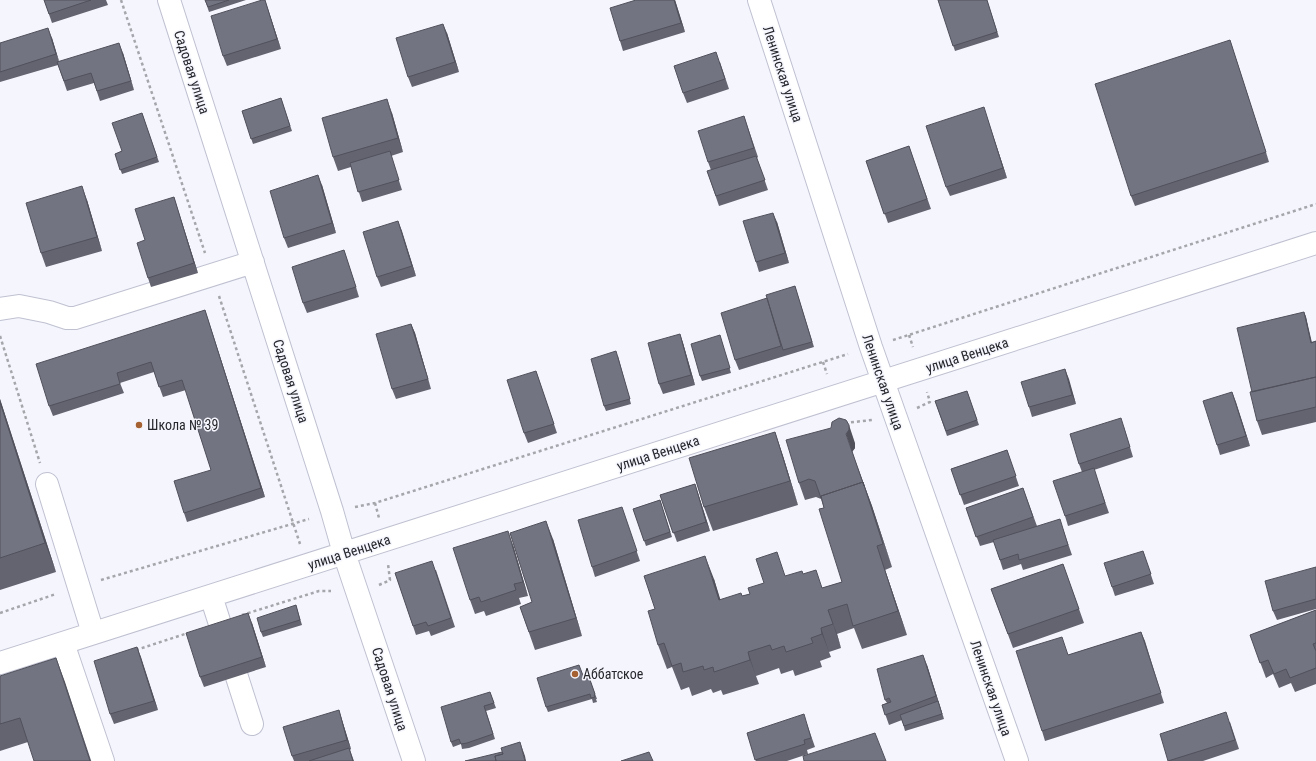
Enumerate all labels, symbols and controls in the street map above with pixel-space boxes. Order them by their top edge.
street label: Ленинская улица [760,24,806,124]
street label: Садовая улица [171,28,213,116]
street label: Ленинская улица [859,332,907,432]
street label: улица Венцека [924,334,1010,376]
street label: Садовая улица [270,337,312,425]
place label: Школа № 39 [147,417,218,433]
marker: Школа № 39 [134,420,144,430]
street label: улица Венцека [615,432,701,474]
street label: улица Венцека [306,531,392,573]
street label: Ленинская улица [967,638,1015,738]
street label: Садовая улица [369,645,411,733]
place label: Аббатское [583,666,644,682]
marker: Аббатское [570,669,580,679]

